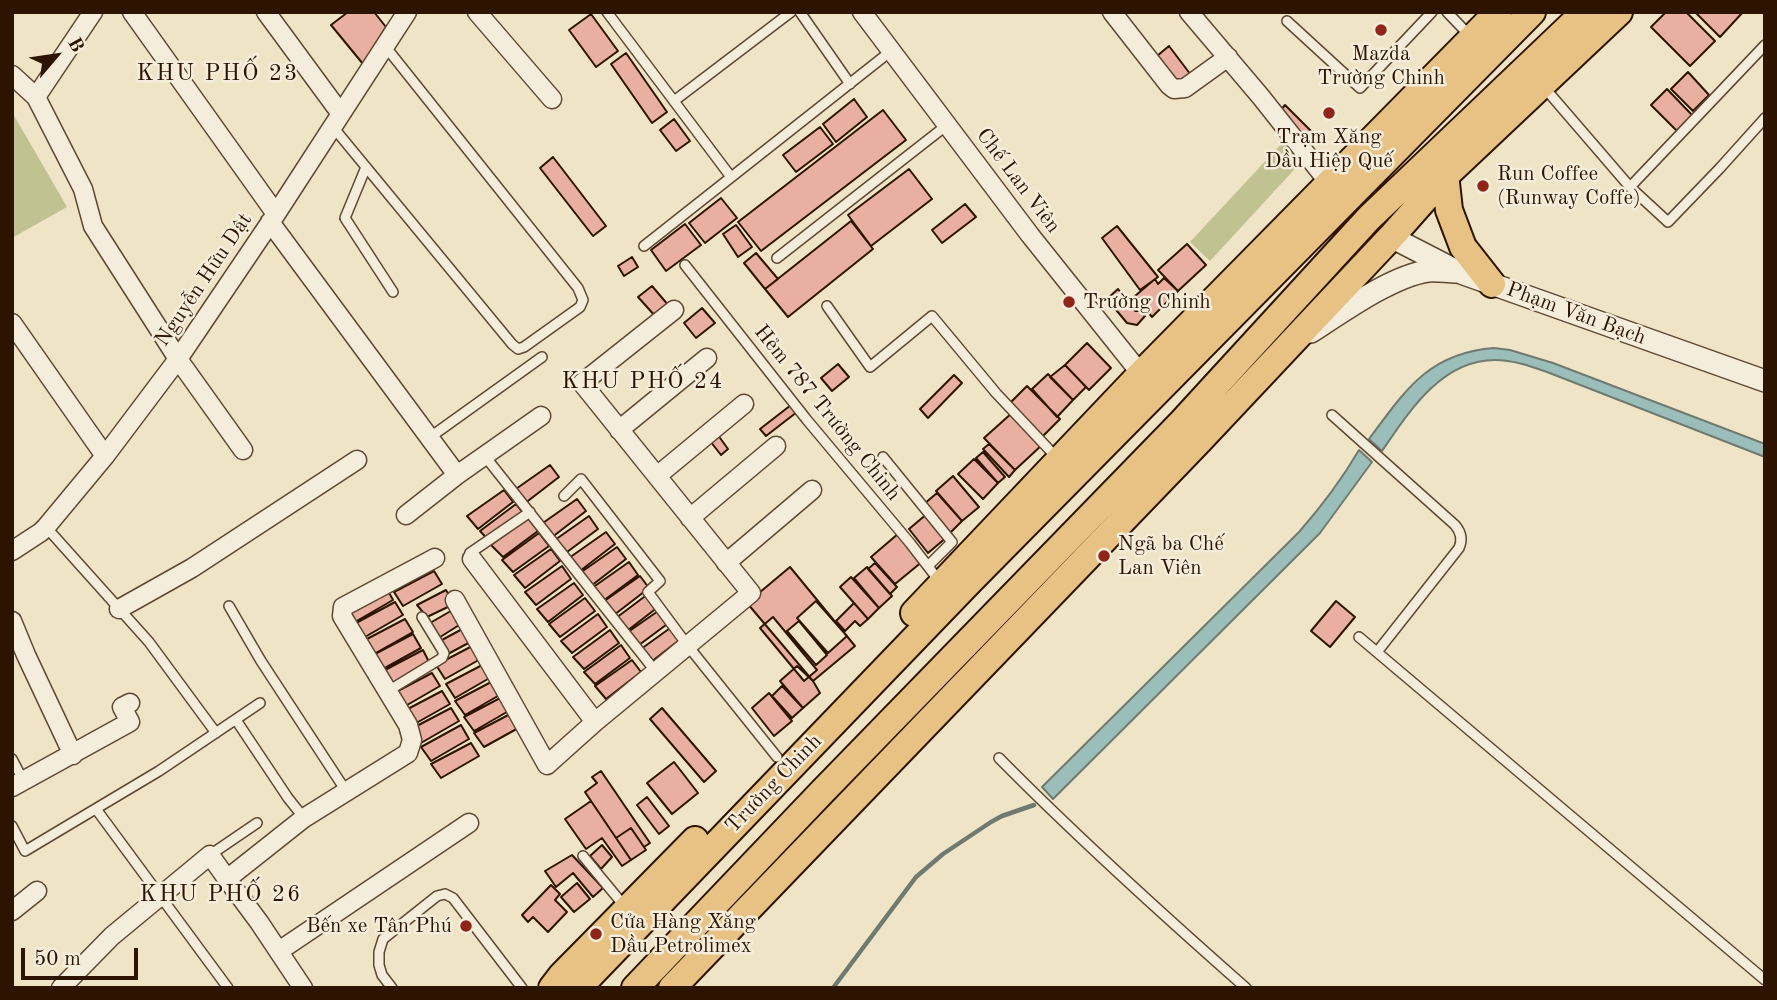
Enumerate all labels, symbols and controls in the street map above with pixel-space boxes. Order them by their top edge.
north arrow [21,21,91,91]
marker: Mazda Trường Chinh [1373,22,1389,38]
text: B [63,35,86,56]
place label: Mazda Trường Chinh [1317,41,1445,91]
district label: KHU PHỐ 23 [138,60,298,88]
marker: Trạm Xăng Dầu Hiệp Quế [1321,105,1337,121]
street label: Chế Lan Viên [970,124,1066,238]
place label: Trạm Xăng Dầu Hiệp Quế [1265,124,1393,174]
place label: Run Coffee (Runway Coffe) [1497,161,1641,211]
marker: Run Coffee (Runway Coffe) [1475,178,1491,194]
street label: Nguyễn Hữu Dật [150,209,258,351]
street label: Phạm Văn Bạch [1503,277,1649,351]
place label: Trường Chinh [1083,289,1211,315]
marker: Trường Chinh [1061,294,1077,310]
street label: Hẻm 787 Trường Chinh [748,320,906,506]
district label: KHU PHỐ 24 [563,368,723,396]
place label: Ngã ba Chế Lan Viên [1118,531,1224,581]
marker: Ngã ba Chế Lan Viên [1096,548,1112,564]
street label: Trường Chinh [721,729,827,839]
district label: KHU PHỐ 26 [141,881,301,909]
place label: Cửa Hàng Xăng Dầu Petrolimex [610,909,756,959]
place label: Bến xe Tân Phú [306,913,452,939]
marker: Bến xe Tân Phú [458,918,474,934]
marker: Cửa Hàng Xăng Dầu Petrolimex [588,926,604,942]
scale bar [24,934,142,978]
text: 50 m [34,949,81,970]

